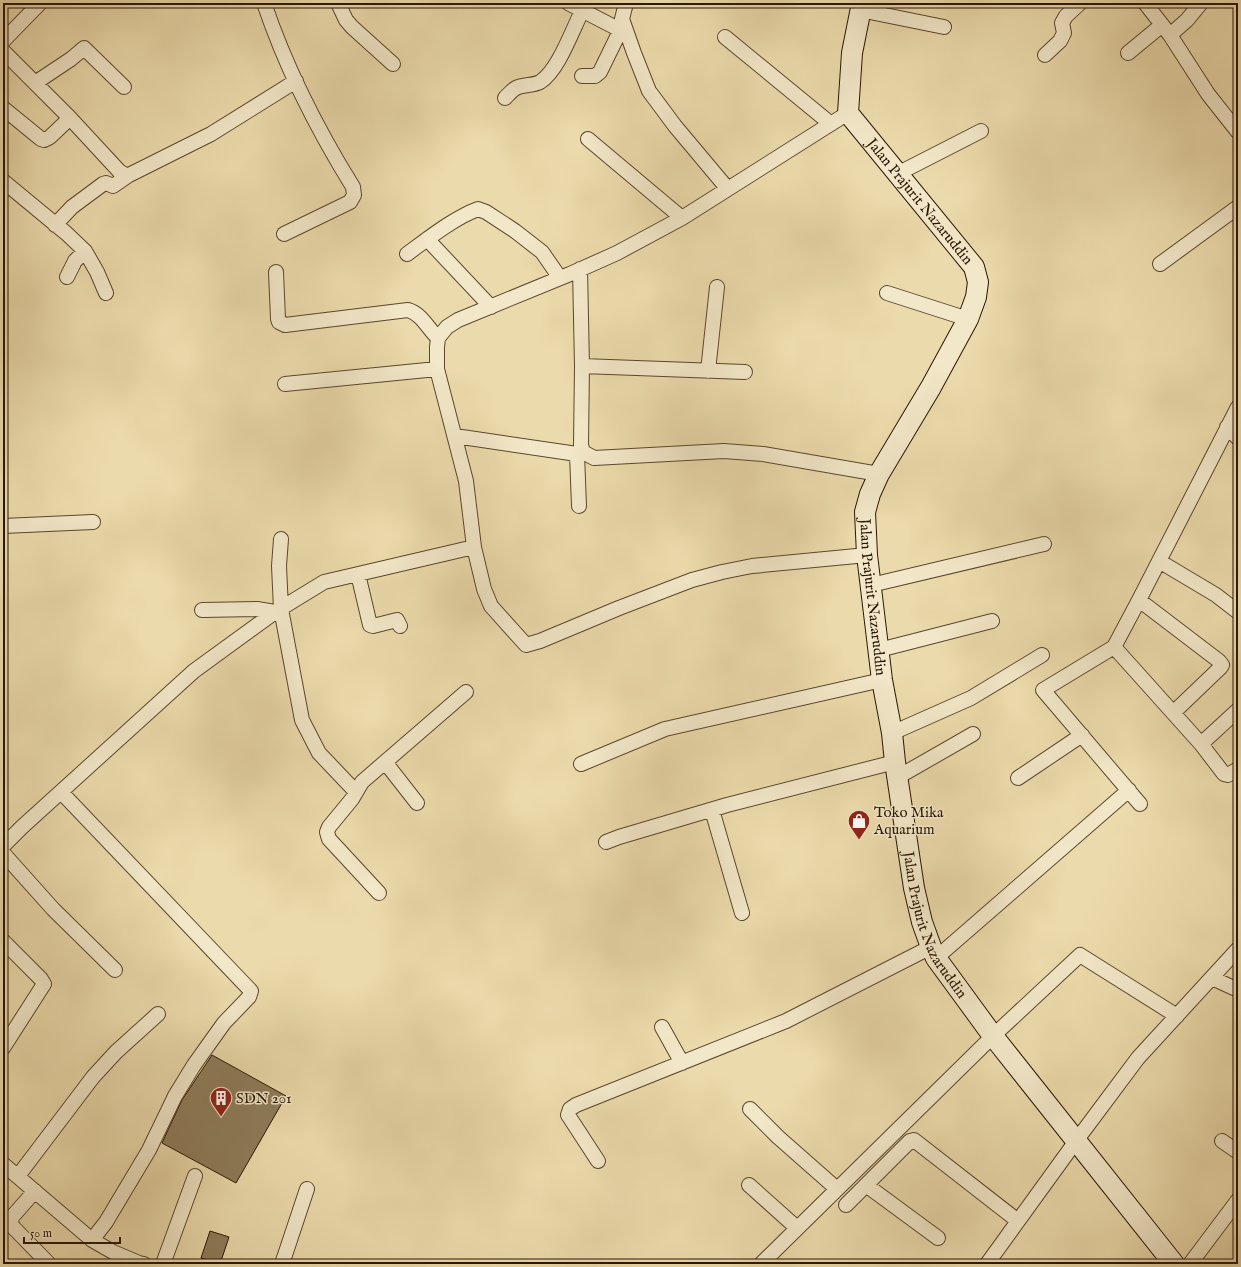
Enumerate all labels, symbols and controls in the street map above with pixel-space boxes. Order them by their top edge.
street label: Jalan Prajurit Nazaruddin [862,132,977,268]
street label: Jalan Prajurit Nazaruddin [856,516,891,677]
place label: Toko Mika Aquarium [873,803,944,839]
shop icon: Toko Mika Aquarium [846,808,872,841]
street label: Jalan Prajurit Nazaruddin [899,848,972,1002]
building icon: SDN 201 [208,1085,234,1118]
place label: SDN 201 [236,1089,292,1108]
scale bar [24,1219,120,1245]
text: 50 m [30,1226,52,1241]

